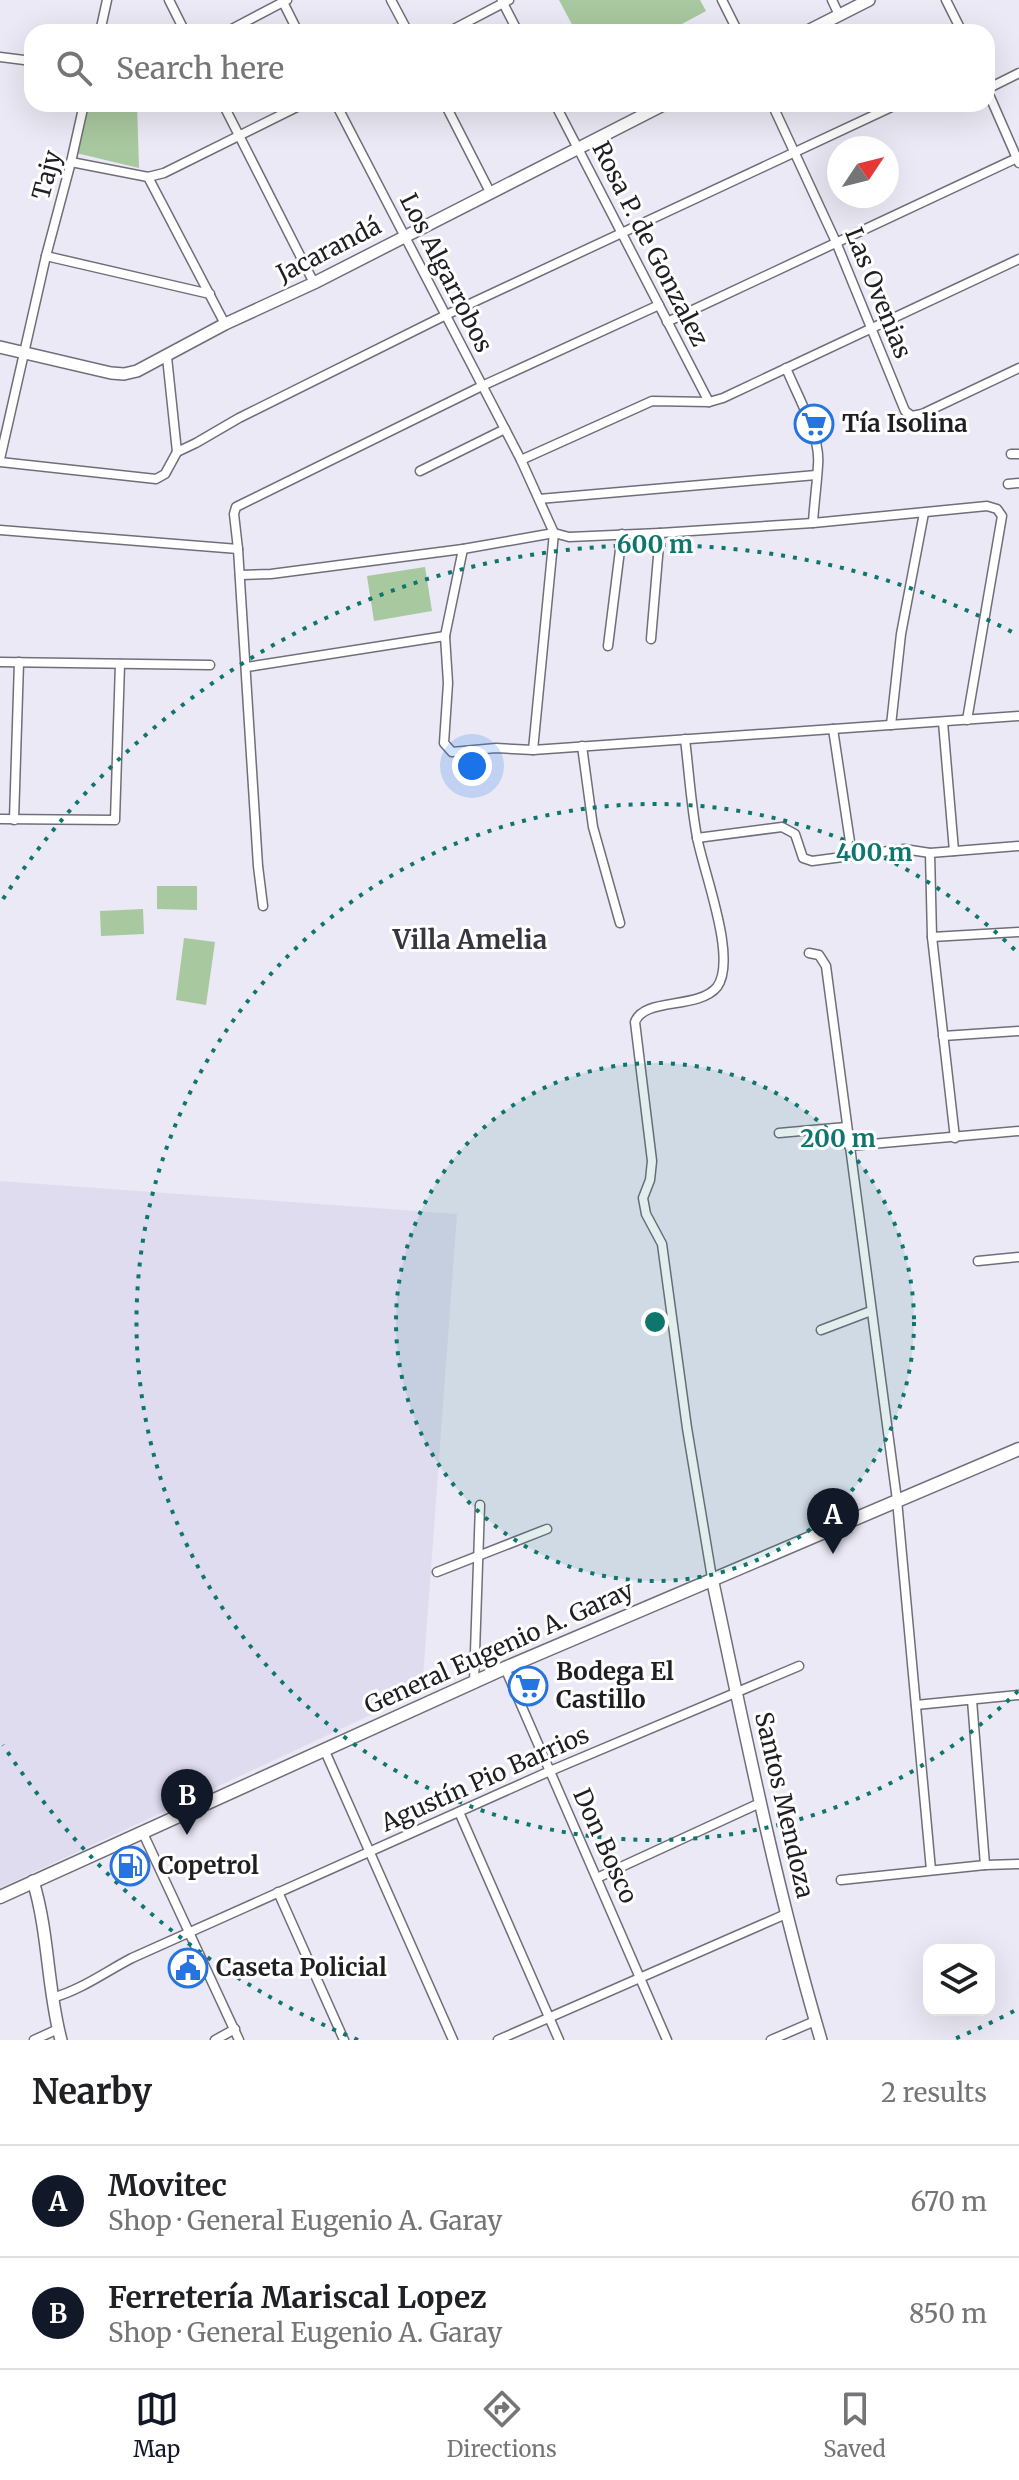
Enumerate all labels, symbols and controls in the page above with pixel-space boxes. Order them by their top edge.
search box [24,24,995,112]
icon: search [52,46,96,90]
text: Search here [116,49,284,87]
street label: Rosa P. de Gonzalez [585,136,715,351]
north arrow [827,136,899,208]
street label: Tajy [25,147,68,203]
street label: Los Algarrobos [393,188,500,357]
street label: Jacarandá [271,210,386,289]
street label: Las Ovenias [838,223,919,363]
supermarket icon: Tía Isolina [793,403,835,445]
place label: Tía Isolina [842,408,968,439]
text: 600 m [617,529,693,560]
your location [452,746,492,786]
text: 400 m [836,837,912,868]
district label: Villa Amelia [392,923,547,956]
text: 200 m [800,1123,876,1154]
centre of rings [641,1308,669,1336]
pin: A [807,1488,859,1554]
street label: General Eugenio A. Garay [359,1574,638,1721]
place label: Bodega El Castillo [556,1656,674,1715]
supermarket icon: Bodega El Castillo [507,1665,549,1707]
street label: Santos Mendoza [748,1709,821,1901]
street label: Agustín Pio Barrios [375,1719,594,1839]
pin: B [161,1769,213,1835]
street label: Don Bosco [566,1784,645,1908]
fuel station icon: Copetrol [109,1845,151,1887]
place label: Copetrol [158,1850,259,1881]
map controls [923,1944,995,2016]
button: layers [923,1944,995,2016]
public building icon: Caseta Policial [167,1947,209,1989]
place label: Caseta Policial [216,1952,387,1983]
text: Nearby [32,2071,152,2113]
text: 2 results [881,2076,987,2109]
text: Movitec [108,2166,227,2204]
text: A [49,2185,67,2218]
text: 670 m [910,2185,987,2218]
text: Shop · General Eugenio A. Garay [108,2204,502,2237]
text: Ferretería Mariscal Lopez [108,2278,487,2316]
text: B [49,2297,67,2330]
text: 850 m [909,2297,987,2330]
text: Shop · General Eugenio A. Garay [108,2316,502,2349]
tab: Map [133,2387,180,2463]
tab: Directions [447,2387,557,2463]
tab: Saved [823,2387,886,2463]

